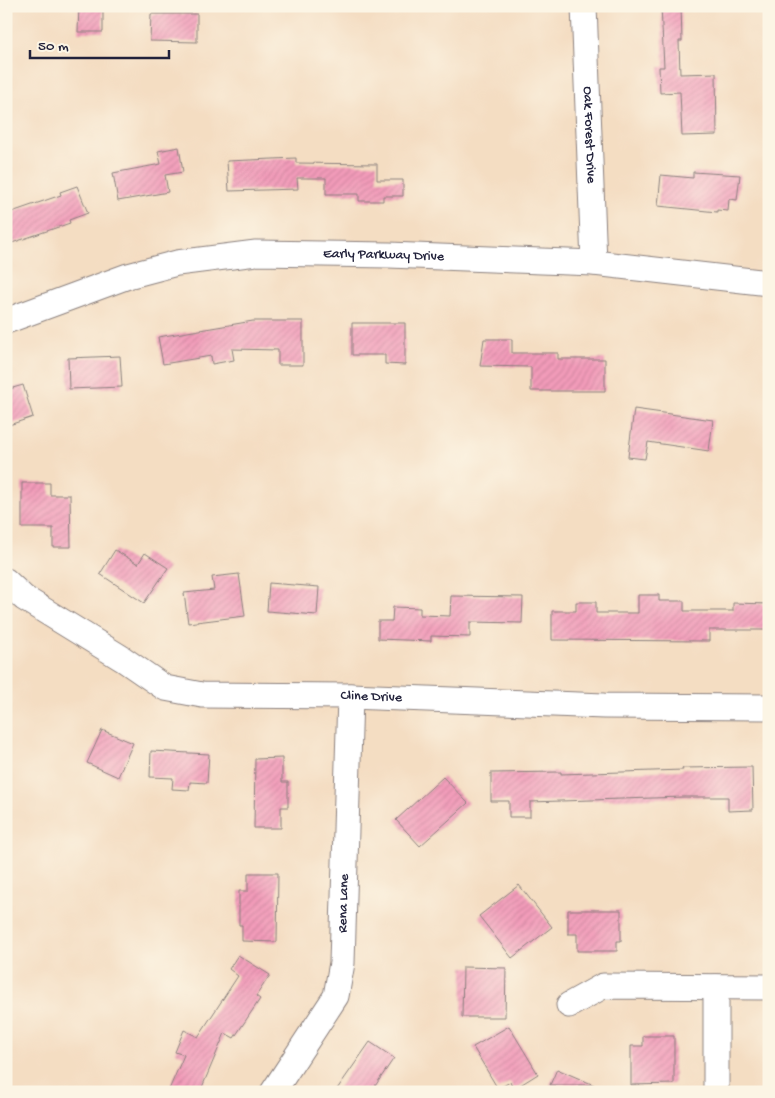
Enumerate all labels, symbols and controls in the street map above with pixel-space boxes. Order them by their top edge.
scale bar [30,28,169,60]
text: 50 m [38,38,69,56]
street label: Oak Forest Drive [579,86,599,185]
street label: Early Parkway Drive [323,246,445,266]
street label: Cline Drive [340,687,403,707]
street label: Rena Lane [334,873,353,933]

